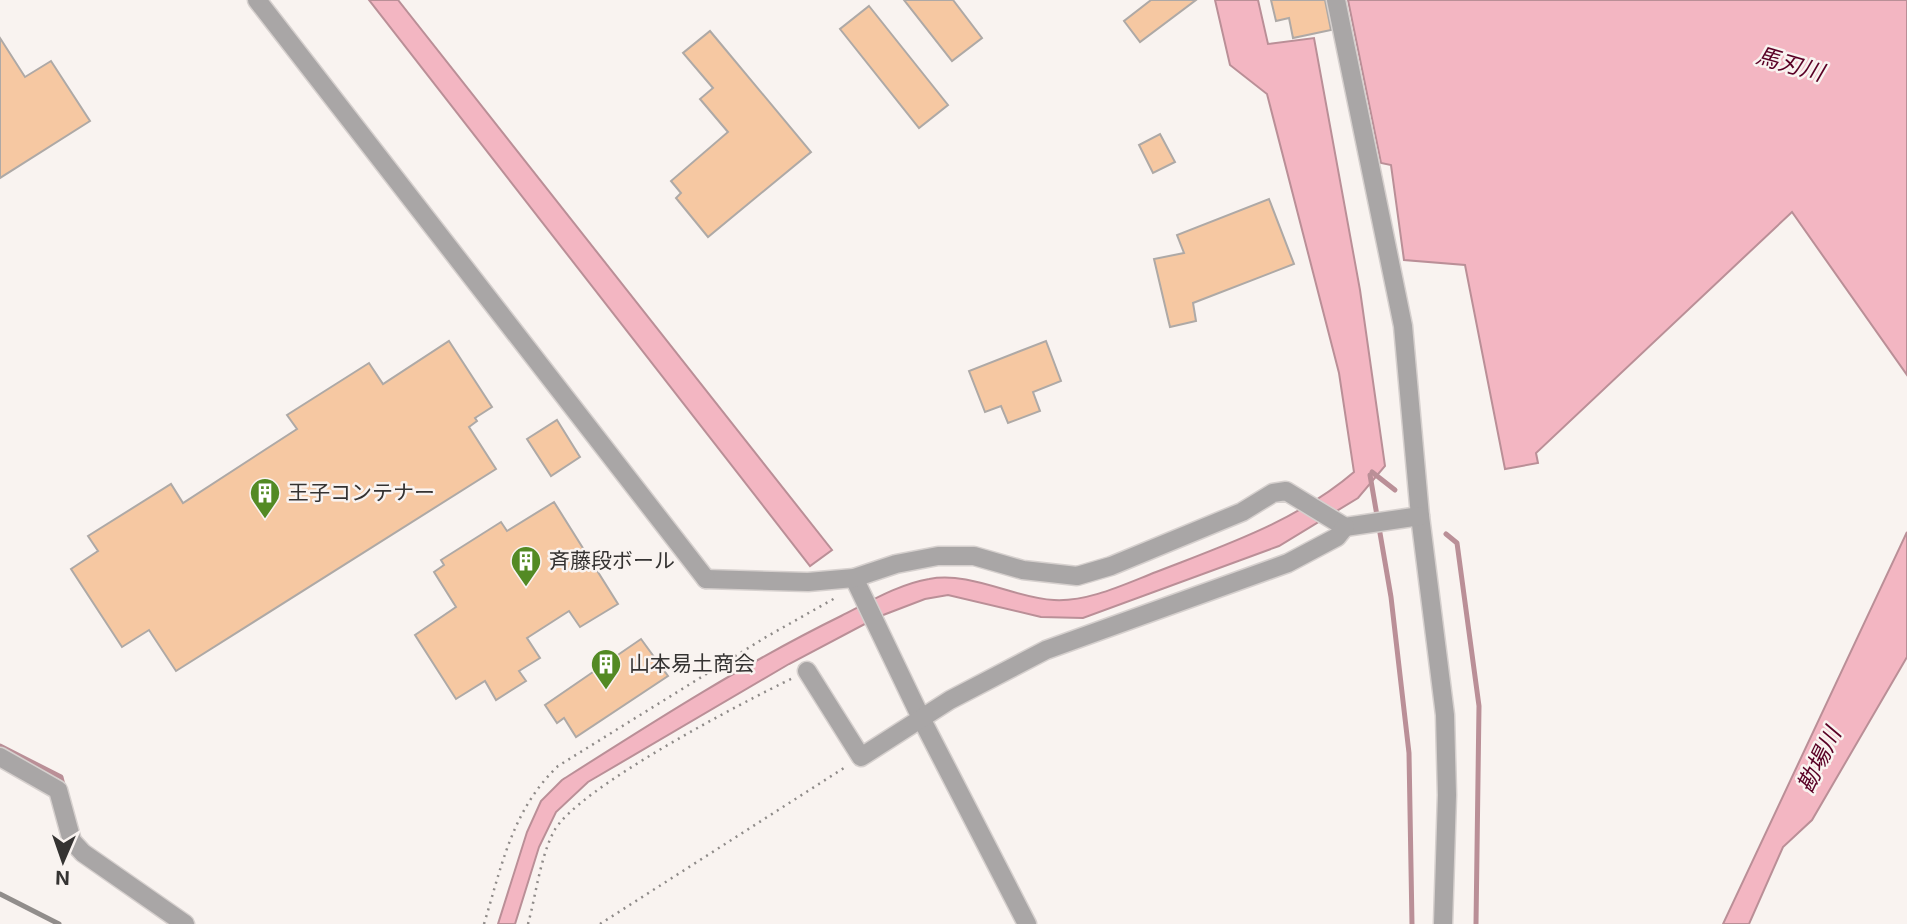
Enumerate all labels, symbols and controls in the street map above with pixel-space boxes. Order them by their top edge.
water label: 馬刃川 [1753,41,1830,88]
building icon: 王子コンテナー [248,476,282,520]
place label: 王子コンテナー [288,480,435,505]
building icon: 斉藤段ボール [509,544,543,588]
place label: 斉藤段ボール [549,548,675,573]
building icon: 山本易土商会 [589,647,623,691]
place label: 山本易土商会 [629,651,755,676]
water label: 勘場川 [1791,720,1848,797]
north arrow [28,826,98,896]
text: N [55,866,70,889]

